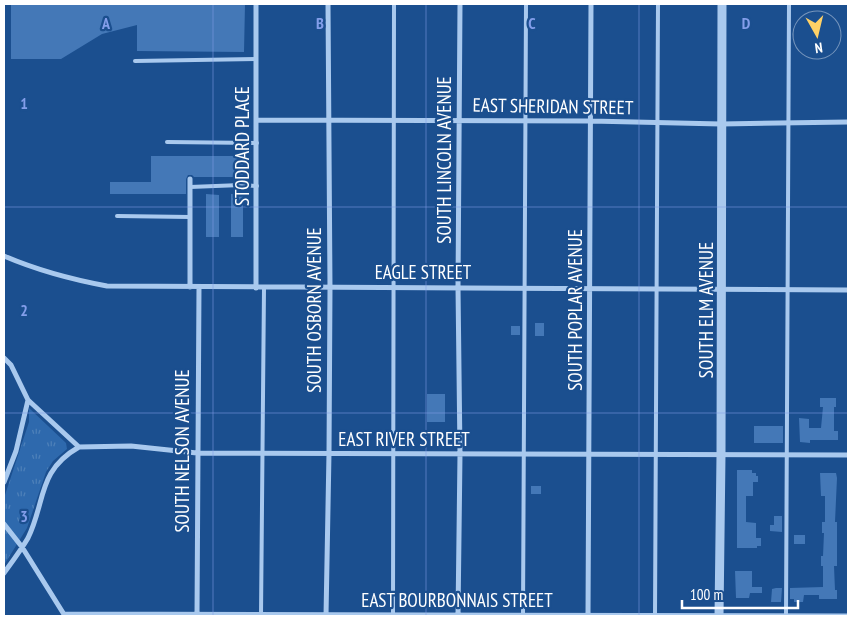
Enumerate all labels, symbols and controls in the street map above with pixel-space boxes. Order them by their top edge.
north arrow [792,10,842,60]
text: A [101,13,111,33]
text: B [316,13,324,33]
text: C [528,13,536,33]
text: D [742,13,751,33]
text: N [814,38,824,57]
street label: SOUTH LINCOLN AVENUE [432,76,456,244]
street label: STODDARD PLACE [230,86,254,206]
text: 1 [20,93,28,113]
street label: EAST SHERIDAN STREET [473,93,634,119]
street label: SOUTH OSBORN AVENUE [302,227,326,393]
street label: SOUTH POPLAR AVENUE [563,229,587,391]
street label: SOUTH ELM AVENUE [694,242,718,378]
street label: EAGLE STREET [375,260,472,284]
text: 2 [20,300,28,320]
street label: SOUTH NELSON AVENUE [170,369,194,533]
street label: EAST RIVER STREET [338,427,470,451]
text: 3 [20,506,28,526]
scale bar [682,578,798,610]
text: 100 m [690,585,723,604]
street label: EAST BOURBONNAIS STREET [361,588,553,612]

